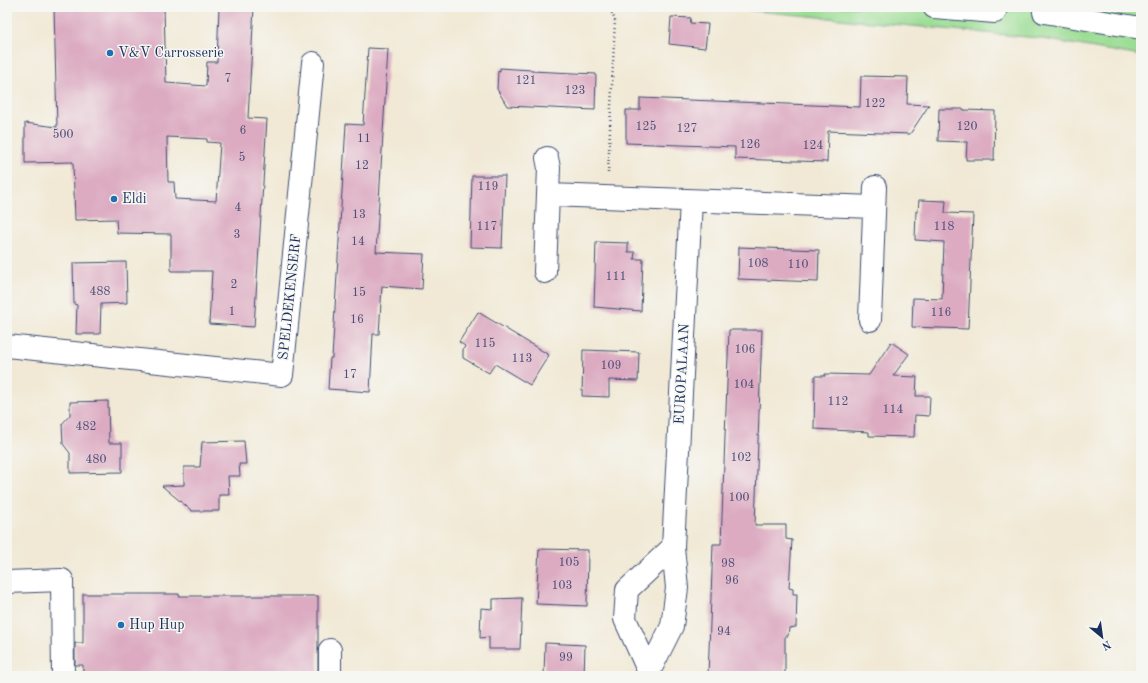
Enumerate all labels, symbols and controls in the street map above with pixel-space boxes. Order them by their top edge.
place label: V&V Carrosserie [118,46,224,60]
marker: V&V Carrosserie [105,48,115,58]
house number: 7 [225,73,231,85]
house number: 121 [516,75,536,87]
house number: 123 [565,85,585,97]
house number: 122 [865,98,885,110]
house number: 125 [636,120,656,133]
house number: 120 [957,121,977,133]
house number: 127 [677,123,697,135]
house number: 6 [240,125,247,137]
house number: 500 [53,128,73,141]
house number: 11 [357,133,371,145]
house number: 126 [740,139,760,151]
house number: 124 [803,140,823,152]
house number: 5 [239,151,246,164]
house number: 12 [355,160,369,172]
house number: 119 [478,181,498,193]
place label: Eldi [122,192,147,206]
marker: Eldi [109,194,119,204]
house number: 4 [235,202,242,214]
house number: 13 [352,209,366,221]
house number: 117 [477,221,497,233]
house number: 118 [934,221,954,233]
house number: 3 [234,229,240,241]
street label: SPELDEKENSERF [276,233,304,361]
house number: 14 [351,236,365,248]
house number: 108 [748,258,768,270]
house number: 110 [788,259,808,271]
house number: 111 [606,271,626,283]
house number: 2 [231,279,237,291]
house number: 488 [90,286,110,298]
house number: 15 [352,286,366,299]
house number: 1 [229,306,235,318]
house number: 116 [931,307,951,319]
house number: 16 [350,314,364,326]
street label: EUROPALAAN [672,323,692,425]
house number: 115 [475,337,495,350]
house number: 106 [735,344,755,356]
house number: 113 [512,353,532,365]
house number: 109 [601,360,621,372]
house number: 17 [343,369,357,381]
house number: 104 [734,379,754,391]
house number: 112 [828,396,848,408]
house number: 114 [883,404,903,416]
house number: 482 [76,421,96,433]
house number: 102 [731,452,751,464]
house number: 480 [86,454,106,466]
house number: 100 [729,492,749,504]
house number: 105 [559,556,579,569]
house number: 98 [721,558,735,570]
house number: 96 [725,575,739,587]
house number: 103 [552,580,572,592]
north arrow [1082,617,1122,657]
place label: Hup Hup [129,618,184,632]
marker: Hup Hup [116,620,126,630]
house number: 94 [717,626,731,638]
text: N [1099,638,1112,652]
house number: 99 [559,652,573,664]

